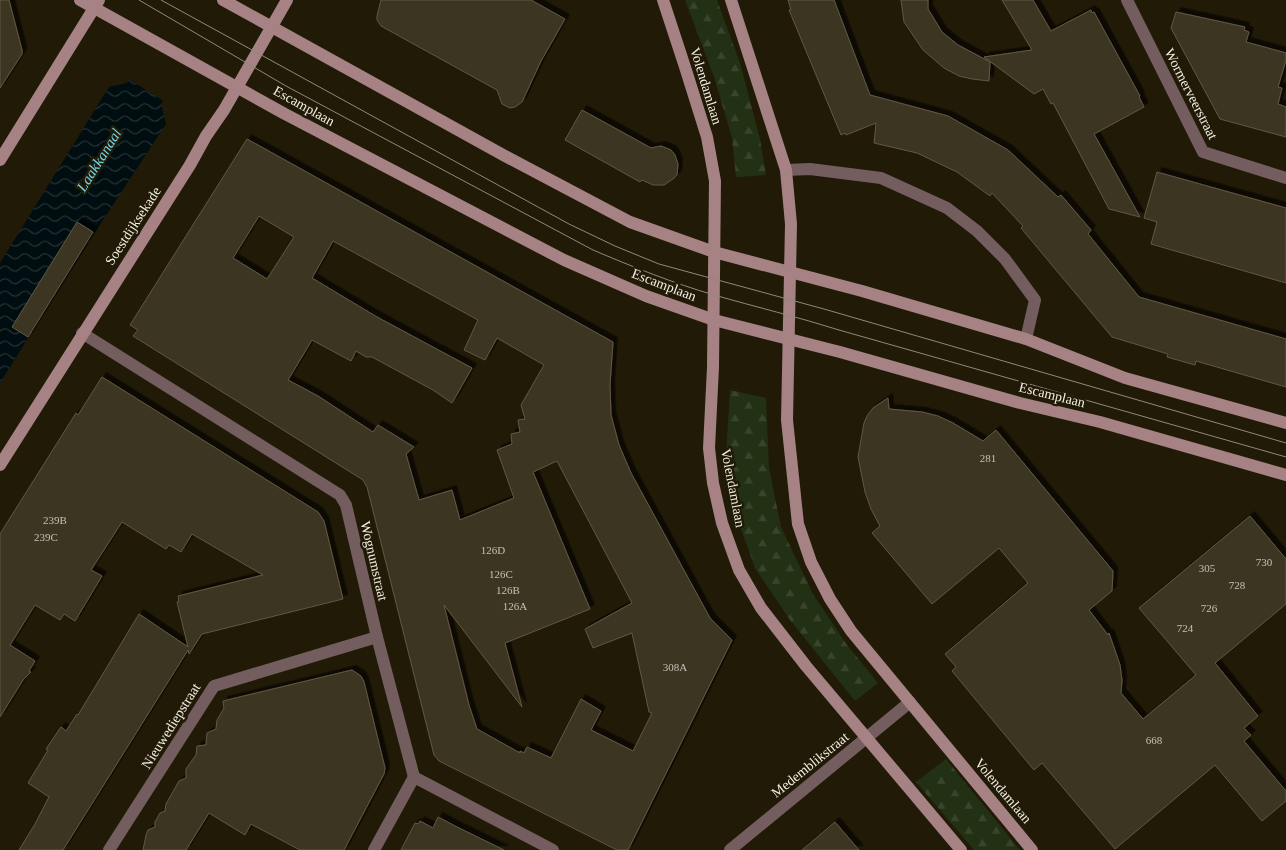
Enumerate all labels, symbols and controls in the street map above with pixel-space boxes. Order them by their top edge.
street label: Volendamlaan [687,46,725,126]
street label: Wormerveerstraat [1162,46,1220,142]
street label: Escamplaan [271,83,337,129]
water label: Laakkanaal [73,126,125,195]
street label: Soestdijksekade [102,184,164,268]
street label: Escamplaan [630,266,698,304]
street label: Escamplaan [1017,380,1087,410]
street label: Volendamlaan [718,447,748,529]
house number: 281 [980,452,996,464]
house number: 239B [43,514,67,526]
street label: Wognumstraat [358,520,390,602]
house number: 239C [34,531,58,543]
house number: 126D [481,544,505,556]
house number: 730 [1256,556,1273,568]
house number: 305 [1199,562,1216,574]
house number: 126C [489,568,513,580]
house number: 728 [1229,579,1246,591]
house number: 126B [496,584,520,596]
house number: 126A [503,600,527,612]
house number: 726 [1201,602,1218,614]
house number: 724 [1177,622,1194,634]
house number: 308A [663,661,687,673]
street label: Nieuwediepstraat [139,680,203,772]
street label: Medemblikstraat [768,729,852,801]
house number: 668 [1146,734,1163,746]
street label: Volendamlaan [972,756,1034,826]

